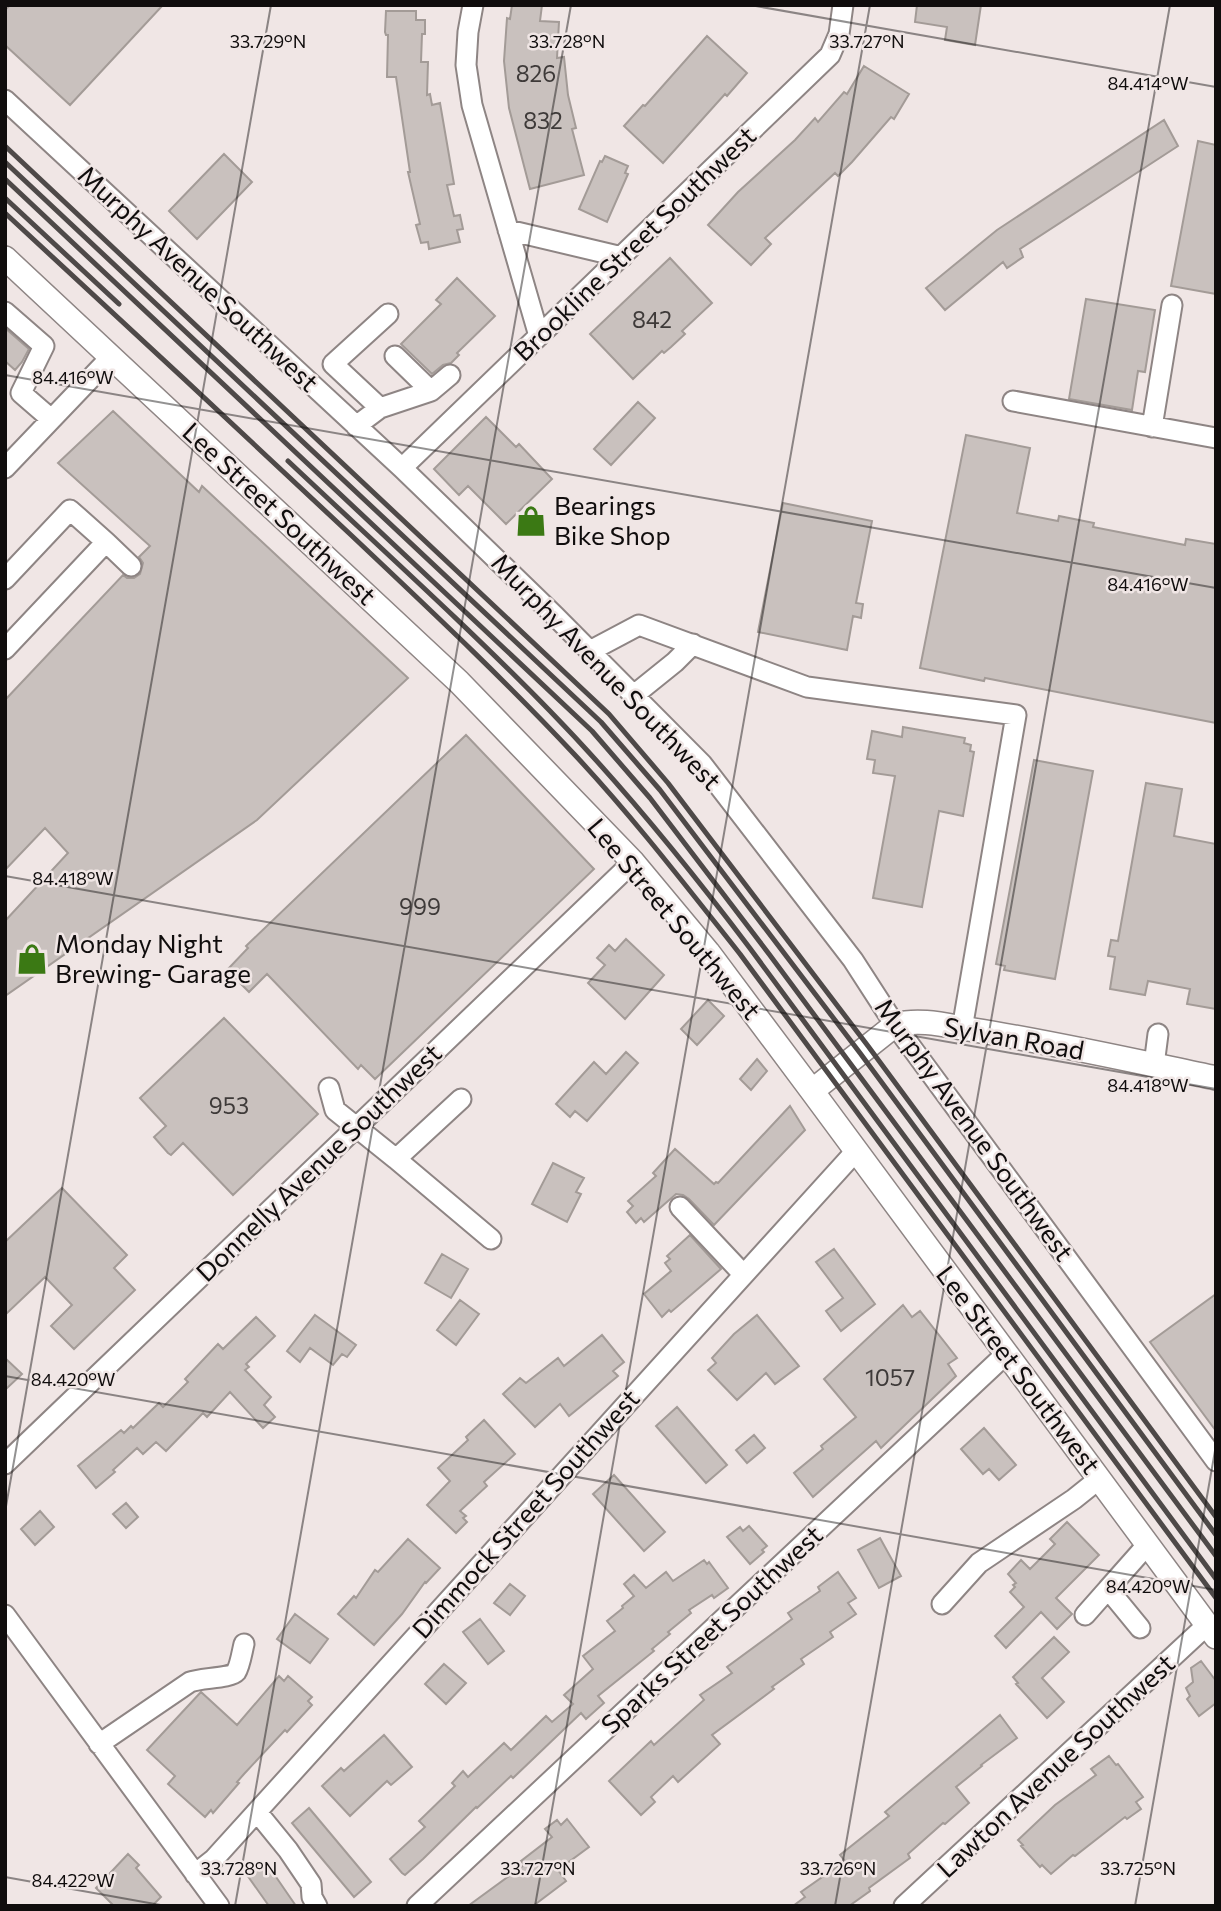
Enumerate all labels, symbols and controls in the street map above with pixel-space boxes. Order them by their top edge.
text: 33.729°N [230,30,306,52]
text: 33.728°N [529,30,605,52]
text: 33.727°N [829,30,905,52]
house number: 826 [516,59,556,87]
text: 84.414°W [1107,72,1189,94]
house number: 832 [523,106,563,134]
street label: Brookline Street Southwest [507,119,761,367]
street label: Murphy Avenue Southwest [73,159,325,397]
house number: 842 [632,305,672,333]
text: 84.416°W [32,366,114,388]
street label: Lee Street Southwest [177,415,383,610]
place label: Bearings Bike Shop [554,489,671,550]
shop icon: Bearings Bike Shop [514,504,548,538]
street label: Murphy Avenue Southwest [486,546,728,796]
text: 84.416°W [1107,573,1189,595]
street label: Lee Street Southwest [582,811,768,1025]
text: 84.418°W [32,867,114,889]
house number: 999 [399,892,441,920]
place label: Monday Night Brewing- Garage [55,927,251,988]
shop icon: Monday Night Brewing- Garage [15,942,49,976]
street label: Murphy Avenue Southwest [870,992,1081,1266]
street label: Sylvan Road [942,1010,1087,1065]
street label: Donnelly Avenue Southwest [189,1037,447,1287]
text: 84.418°W [1107,1074,1189,1096]
house number: 953 [209,1091,249,1119]
street label: Lee Street Southwest [931,1259,1108,1479]
house number: 1057 [865,1363,915,1391]
text: 84.420°W [31,1368,115,1390]
street label: Dimmock Street Southwest [405,1382,645,1644]
street label: Sparks Street Southwest [594,1518,828,1739]
text: 84.420°W [1106,1575,1190,1597]
street label: Lawton Avenue Southwest [930,1647,1180,1883]
text: 33.728°N [201,1857,277,1879]
text: 33.727°N [500,1857,576,1879]
text: 33.726°N [800,1857,876,1879]
text: 33.725°N [1100,1857,1176,1879]
text: 84.422°W [31,1869,115,1891]

